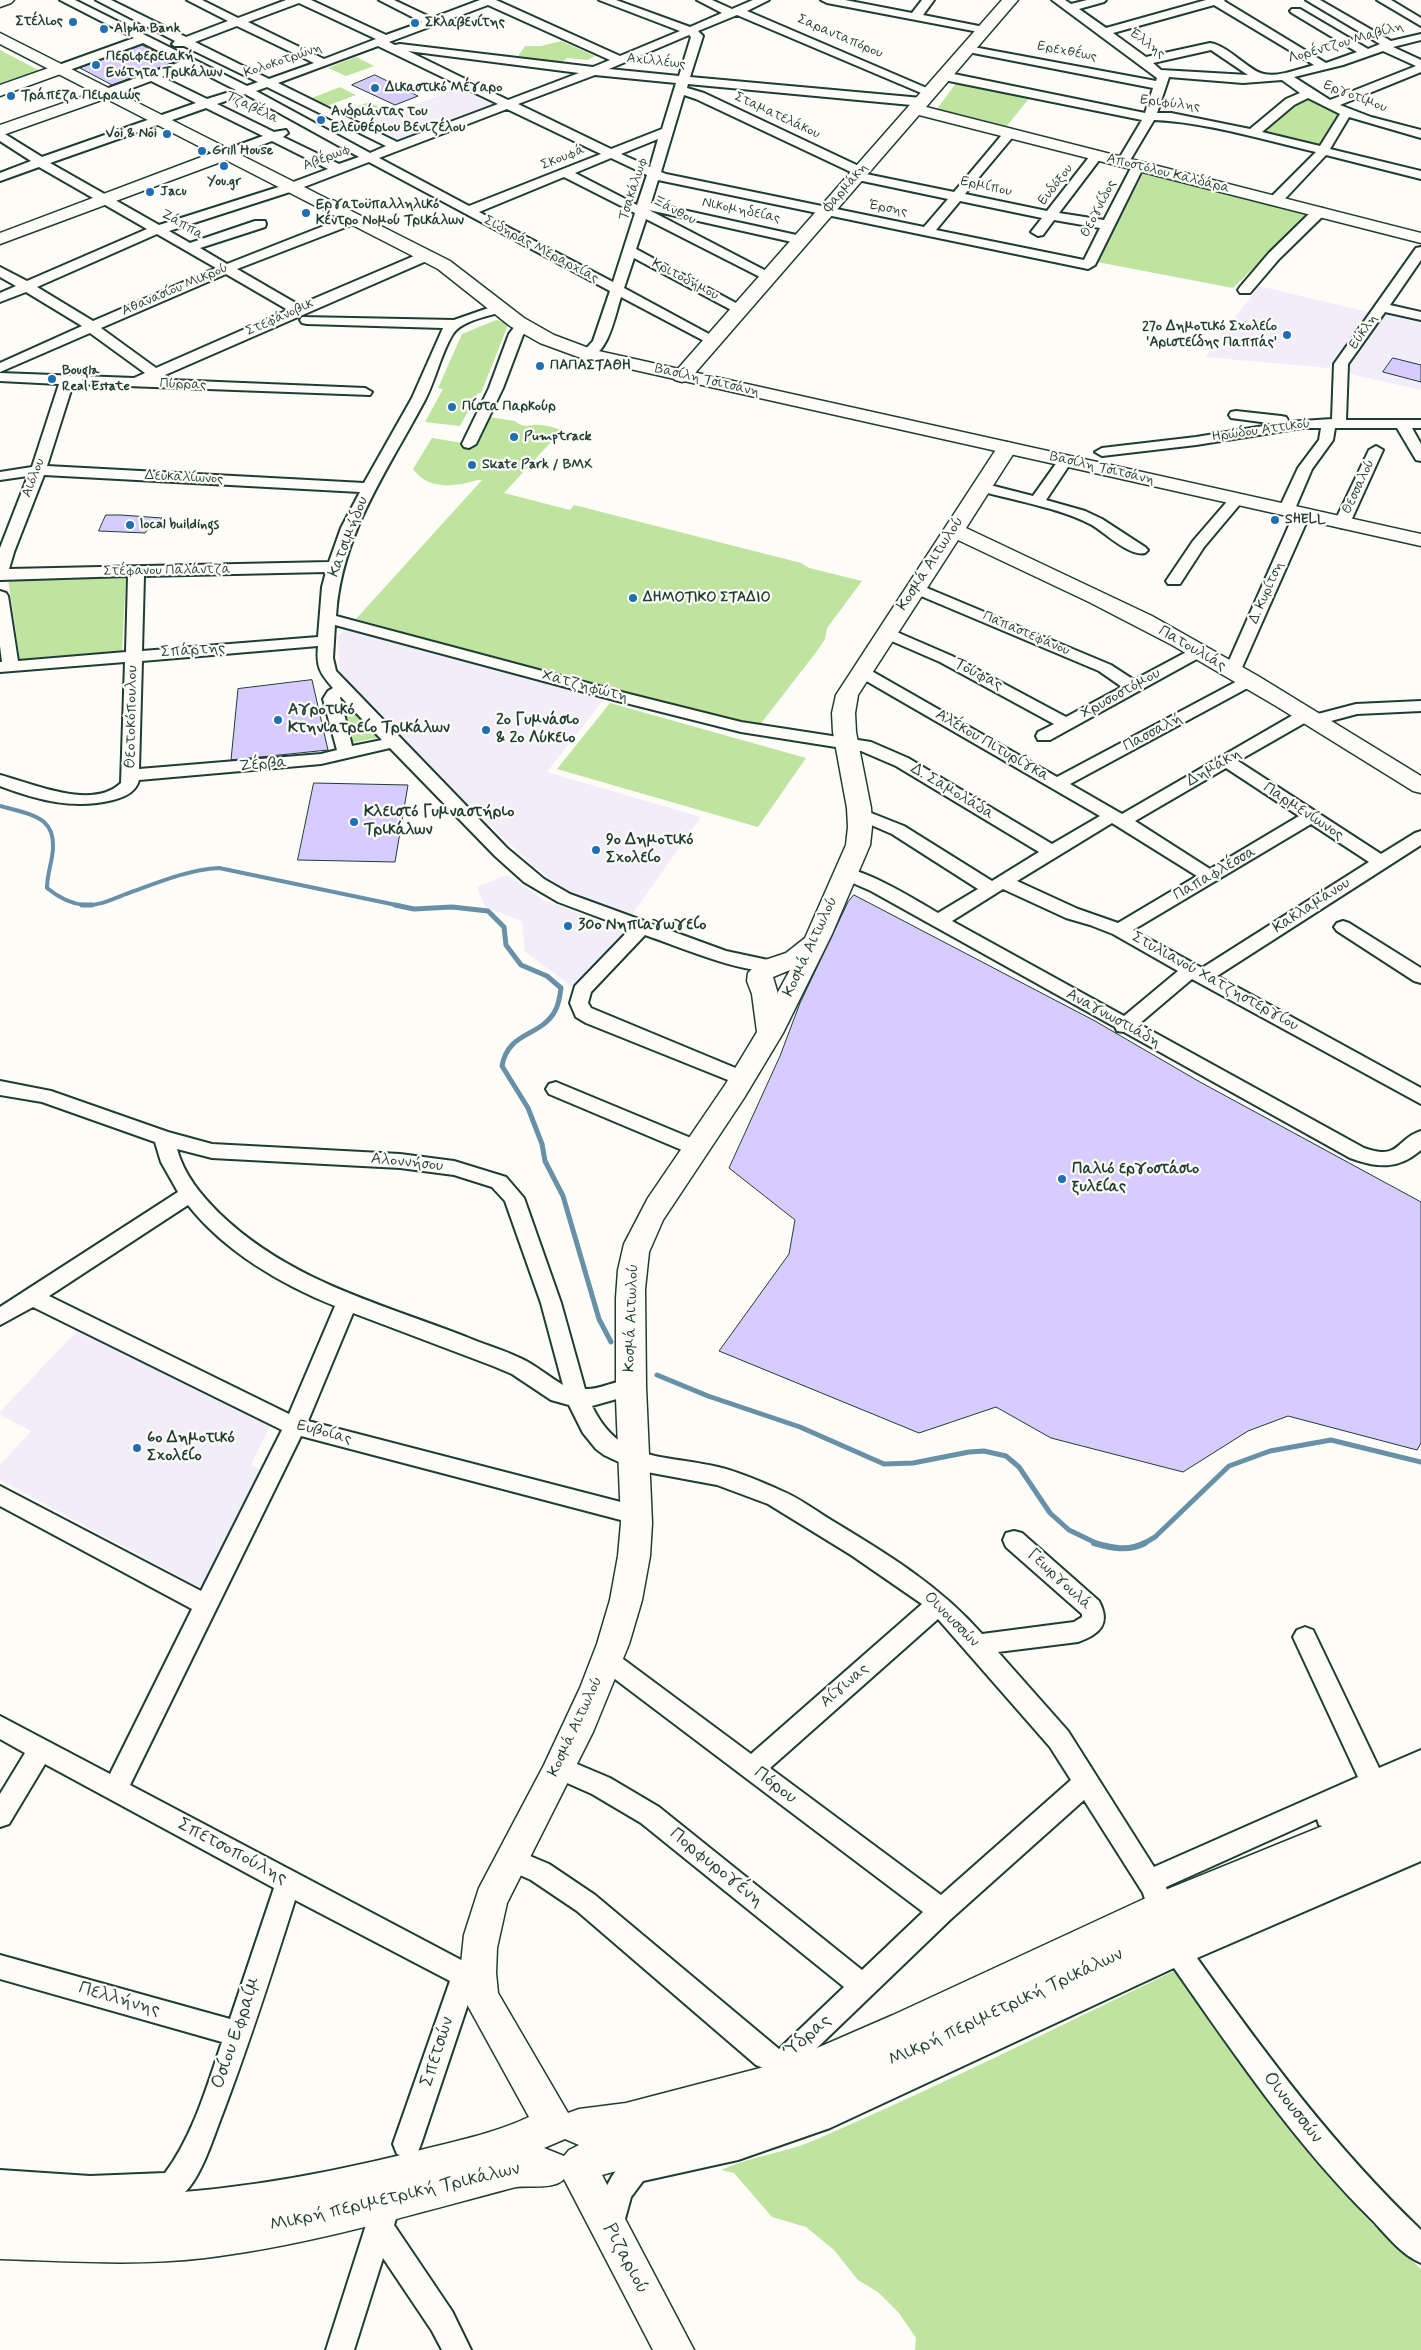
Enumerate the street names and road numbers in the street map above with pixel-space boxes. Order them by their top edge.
street label: Σαρανταπόρου [795,11,885,63]
street label: Λορέντζου Μαβίλη [1286,18,1406,68]
street label: Έλλης [1126,25,1168,63]
street label: Ερεχθέως [1036,38,1098,66]
street label: Κολοκοτρώνη [242,40,324,82]
street label: Αχιλλέως [626,51,686,73]
street label: Εργοτίμου [1321,77,1389,117]
street label: Τζαβέλα [223,88,281,128]
street label: Σταματελάκου [732,89,822,143]
street label: Εριφύλης [1139,92,1201,116]
street label: Αβέρωφ [301,141,353,175]
street label: Σκουφά [539,142,587,174]
street label: Αποστόλου Καλδάρα [1105,151,1231,197]
street label: Τσακάλωφ [616,155,652,223]
street label: Φαρμάκη [820,160,872,216]
street label: Ευδόξου [1035,161,1077,209]
street label: Ερμίπου [959,173,1013,201]
street label: Θεογνίδος [1077,178,1121,240]
street label: Ξάνθου [650,193,698,229]
street label: Νικομηδείας [700,194,782,228]
street label: Έρσης [867,197,909,221]
street label: Ζάππα [158,206,206,244]
street label: Σιδηράς Μεραρχίας [481,213,601,287]
street label: Κριτοδήμου [649,255,721,305]
street label: Αθανασίου Μικρού [119,260,231,320]
street label: Στεφάνοβικ [244,296,316,340]
street label: Εύκλη [1346,311,1382,353]
street label: Βασίλη Τσιτσάνη [653,361,761,401]
street label: Πύρρας [159,376,207,394]
street label: Ηρώδου Αττικού [1211,416,1311,446]
street label: Βασίλη Τσιτσάνη [1048,449,1156,489]
street label: Αιόλου [19,456,49,500]
street label: Θεσσαλού [1339,457,1379,517]
street label: Δευκαλίωνος [144,468,224,488]
street label: Κατσιμήδου [325,494,373,580]
street label: Κοσμά Αιτωλού [893,513,969,615]
street label: Δ. Κυρίτση [1246,559,1288,627]
street label: Στέφανου Παλάντζα [103,561,231,581]
street label: Παπαστεφάνου [980,608,1072,660]
street label: Πατουλιάς [1155,622,1229,676]
street label: Σπάρτης [160,639,226,663]
street label: Τούφας [950,655,1006,695]
street label: Χρυσοστόμου [1078,664,1164,724]
street label: Θεοτοκόπουλου [121,665,143,769]
street label: Χατζηφώτη [540,666,630,708]
street label: Αλέκου Πιτυρίγκα [932,706,1052,786]
street label: Πασσαλή [1120,709,1186,757]
street label: Δημάκη [1183,745,1245,791]
street label: Ζέρβα [238,753,288,777]
street label: Δ. Σαμολάδα [907,760,997,824]
street label: Παρμενίωνος [1259,779,1347,845]
street label: Παπαφλέσσα [1170,843,1260,905]
street label: Κακλαμάνου [1270,874,1354,938]
street label: Κοσμά Αιτωλού [779,894,843,1000]
street label: Στυλιανού Χατζηστεργίου [1128,928,1302,1036]
street label: Αναγνωστιάδη [1062,985,1164,1053]
street label: Αλοννήσου [370,1150,444,1176]
street label: Κοσμά Αιτωλού [621,1264,643,1372]
street label: Ευβοίας [294,1416,354,1450]
street label: Γεωργουλά [1023,1545,1095,1615]
street label: Οινουσσών [919,1588,983,1652]
street label: Αίγινας [817,1660,873,1712]
street label: Κοσμά Αιτωλού [544,1674,608,1780]
street label: Πόρου [749,1762,801,1810]
street label: Σπετσοπούλης [173,1814,291,1890]
street label: Πορφυρογένη [664,1823,768,1913]
street label: Μικρή περιμετρική Τρικάλων [885,1944,1127,2072]
street label: Οσίου Εφραίμ [207,1974,267,2092]
street label: Πελλήνης [76,1977,162,2023]
street label: Ύδρας [779,2010,837,2064]
street label: Σπετσών [416,2014,460,2090]
street label: Οινουσσών [1257,2068,1327,2148]
street label: Μικρή περιμετρική Τρικάλων [268,2158,522,2238]
street label: Ριζαριού [597,2220,653,2298]

